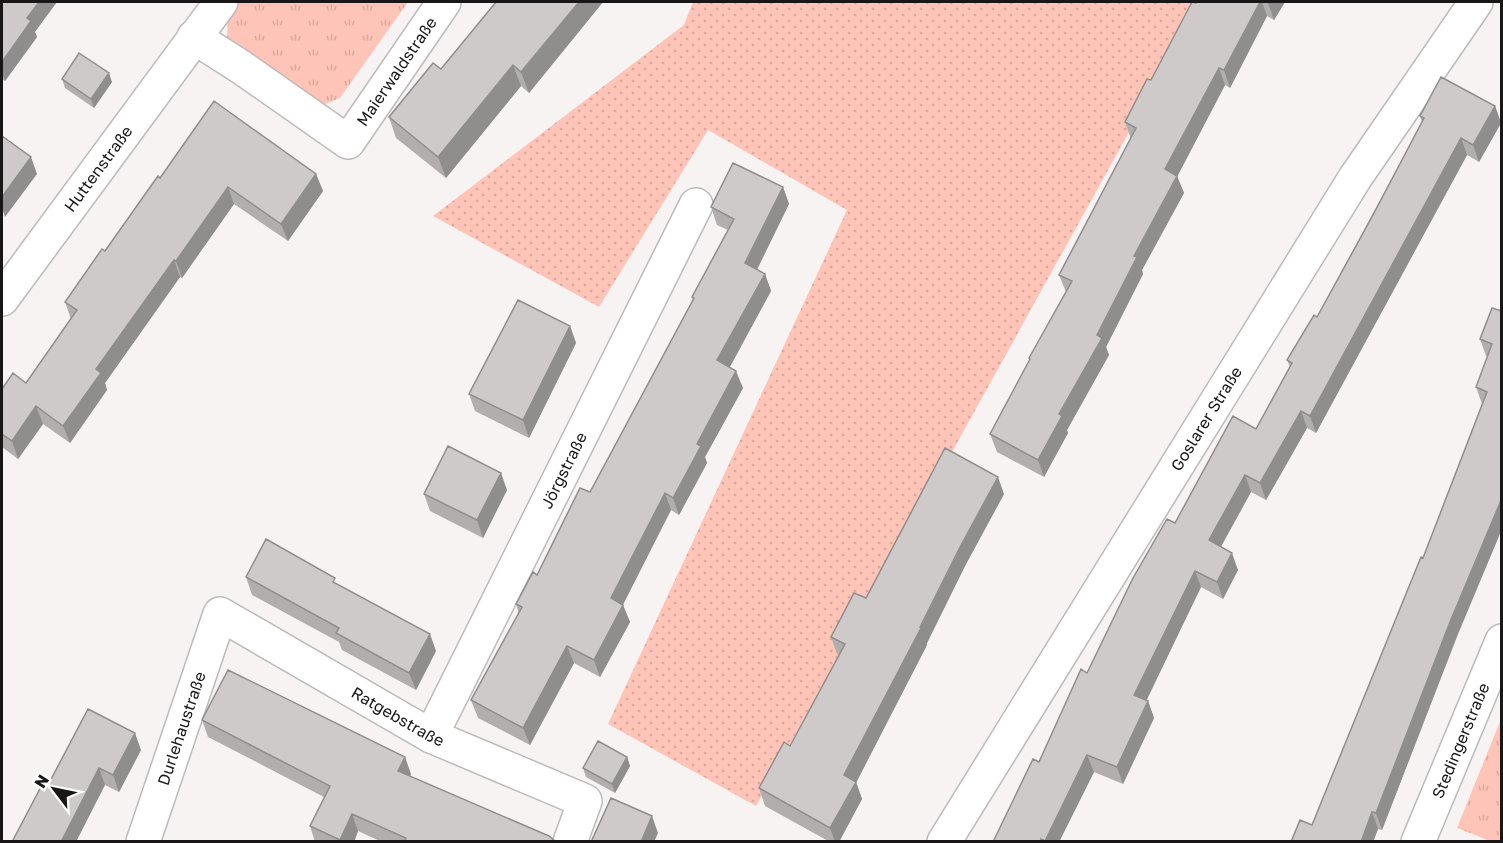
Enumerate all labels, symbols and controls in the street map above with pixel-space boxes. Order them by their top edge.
street label: Maierwaldstraße [352,13,441,130]
street label: Huttenstraße [60,122,137,216]
street label: Goslarer Straße [1166,363,1246,475]
street label: Jörgstraße [536,429,591,512]
street label: Durlehaustraße [153,669,210,788]
street label: Stedingerstraße [1427,680,1493,801]
street label: Ratgebstraße [348,682,447,750]
north arrow [24,759,84,819]
text: N [30,771,53,792]

